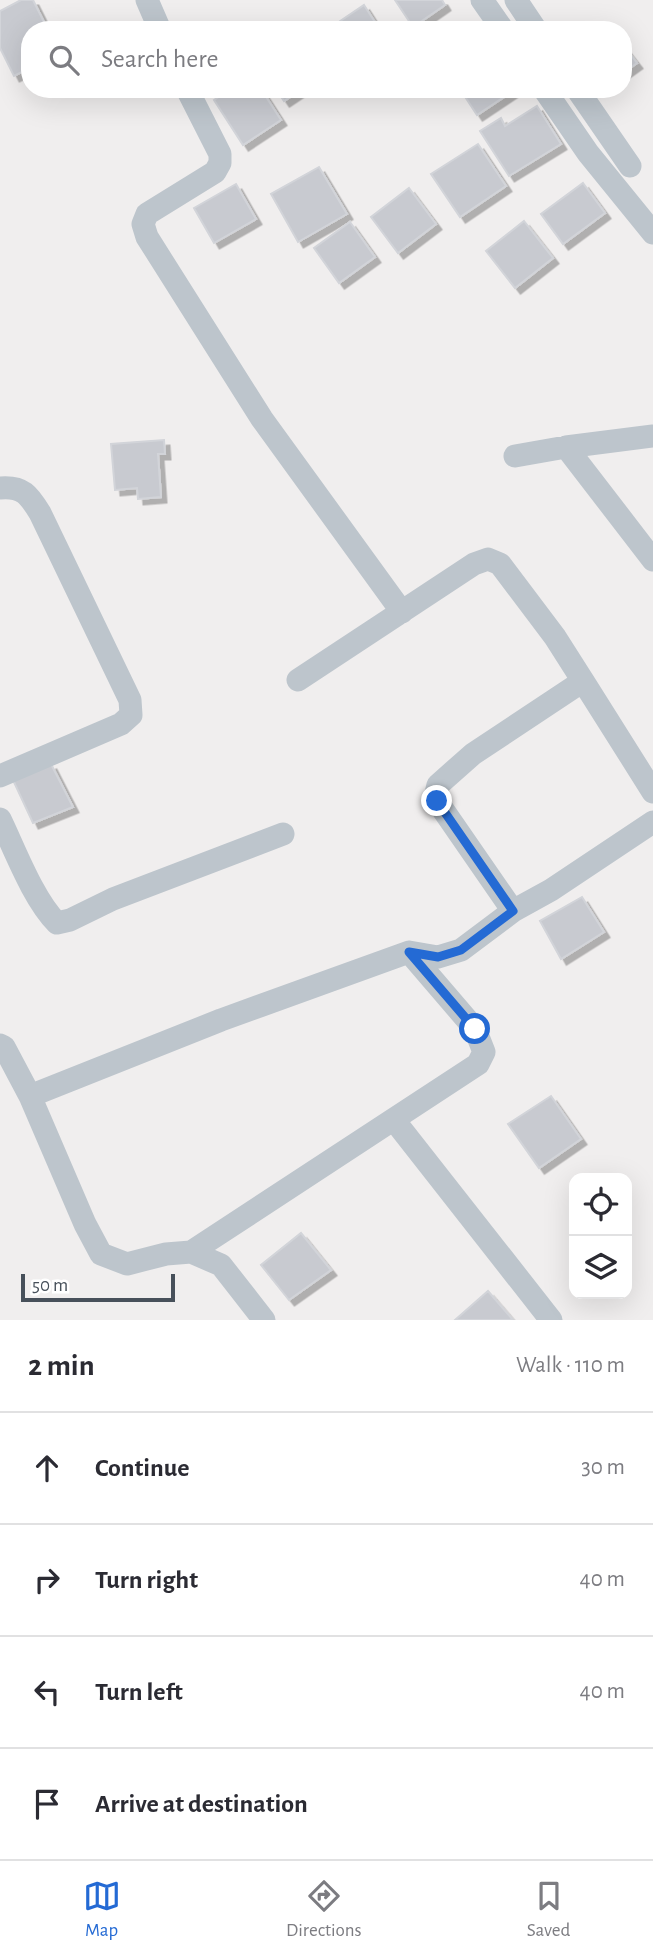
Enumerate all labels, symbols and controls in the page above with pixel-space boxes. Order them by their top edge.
search box [21,21,632,98]
icon: search [45,41,83,79]
text: Search here [101,46,219,72]
route end [421,785,452,816]
route start [459,1013,490,1044]
map controls [569,1173,632,1299]
button: locate [569,1173,632,1236]
button: layers [569,1236,632,1299]
scale bar [21,1271,175,1303]
text: 50 m [32,1276,68,1295]
text: 2 min [28,1351,95,1381]
text: Walk · 110 m [516,1354,625,1377]
icon: ahead [28,1449,66,1487]
text: Continue [95,1455,190,1481]
text: 30 m [581,1456,625,1479]
icon: right [28,1561,66,1599]
text: Turn right [95,1567,198,1593]
text: 40 m [580,1568,625,1591]
icon: left [28,1673,66,1711]
text: Turn left [95,1679,183,1705]
text: 40 m [580,1680,625,1703]
icon: arrive [28,1785,66,1823]
text: Arrive at destination [95,1791,308,1817]
tab: Map [83,1877,121,1942]
tab: Directions [286,1877,362,1942]
tab: Saved [527,1877,570,1942]

